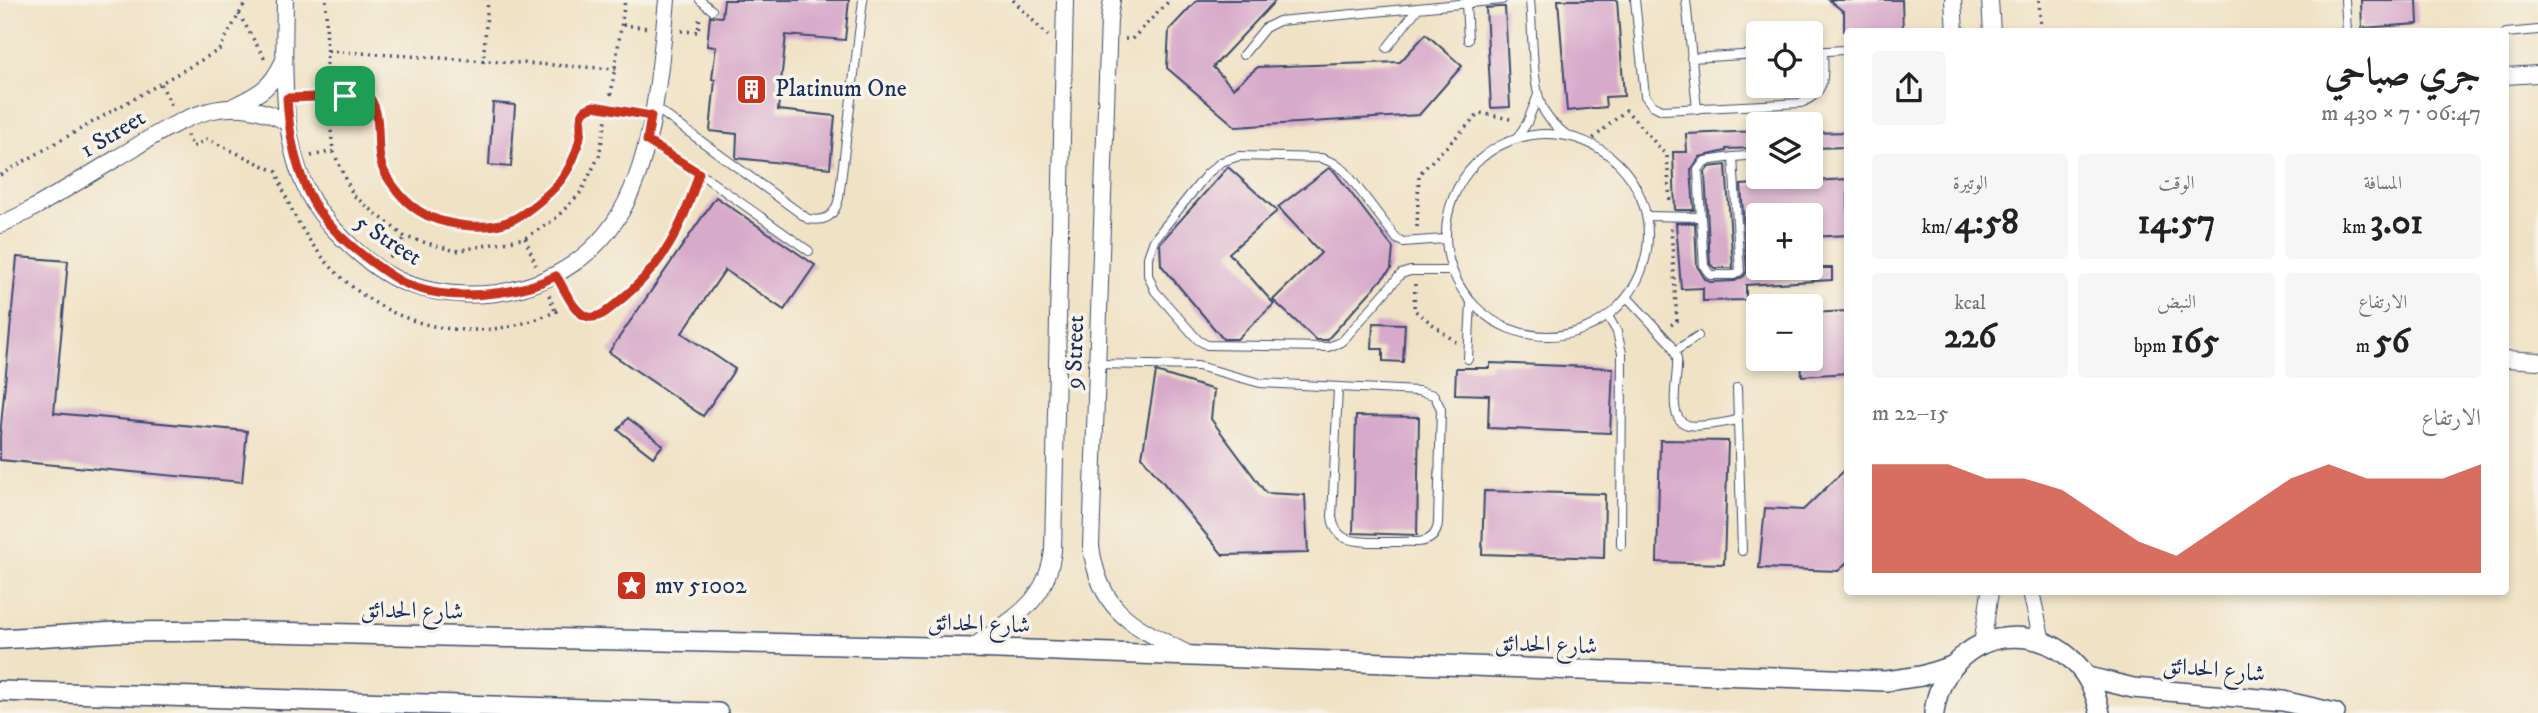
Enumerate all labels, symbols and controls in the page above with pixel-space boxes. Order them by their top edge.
map controls [1746,21,1823,371]
button: locate [1746,21,1823,98]
text: جري صباحي [2324,49,2481,97]
button: share [1872,51,1946,125]
pin [315,66,375,126]
building icon: Platinum One [735,72,769,106]
place label: Platinum One [775,74,907,104]
icon: arrive [326,77,364,115]
text: 06:47 · 7 × 430 m [2321,99,2481,128]
street label: 1 Street [75,103,151,165]
button: layers [1746,112,1823,189]
text: الوتيرة [1953,172,1988,195]
text: الوقت [2158,172,2195,195]
text: المسافة [2363,172,2402,195]
text: 4:58 [1955,201,2019,245]
text: 14:57 [2138,201,2215,245]
text: 3.01 [2370,201,2423,245]
button: + [1746,203,1823,280]
street label: 5 Street [349,207,427,273]
text: /km [1922,216,1955,239]
text: km [2343,216,2370,239]
text: النبض [2157,291,2196,314]
text: الارتفاع [2358,291,2407,314]
text: kcal [1955,292,1986,315]
button: − [1746,294,1823,371]
street label: 9 Street [1059,314,1091,390]
text: 226 [1944,315,1996,359]
text: 165 [2171,320,2219,364]
text: 56 [2374,320,2410,364]
text: bpm [2134,335,2171,358]
text: m [2356,335,2374,358]
text: 15–22 m [1872,399,1949,428]
text: الارتفاع [2421,404,2481,433]
place icon: mv 51002 [615,569,649,603]
place label: mv 51002 [655,571,747,601]
street label: شارع الحدائق [360,595,464,631]
street label: شارع الحدائق [927,607,1031,645]
street label: شارع الحدائق [1494,628,1598,666]
street label: شارع الحدائق [2161,651,2267,693]

